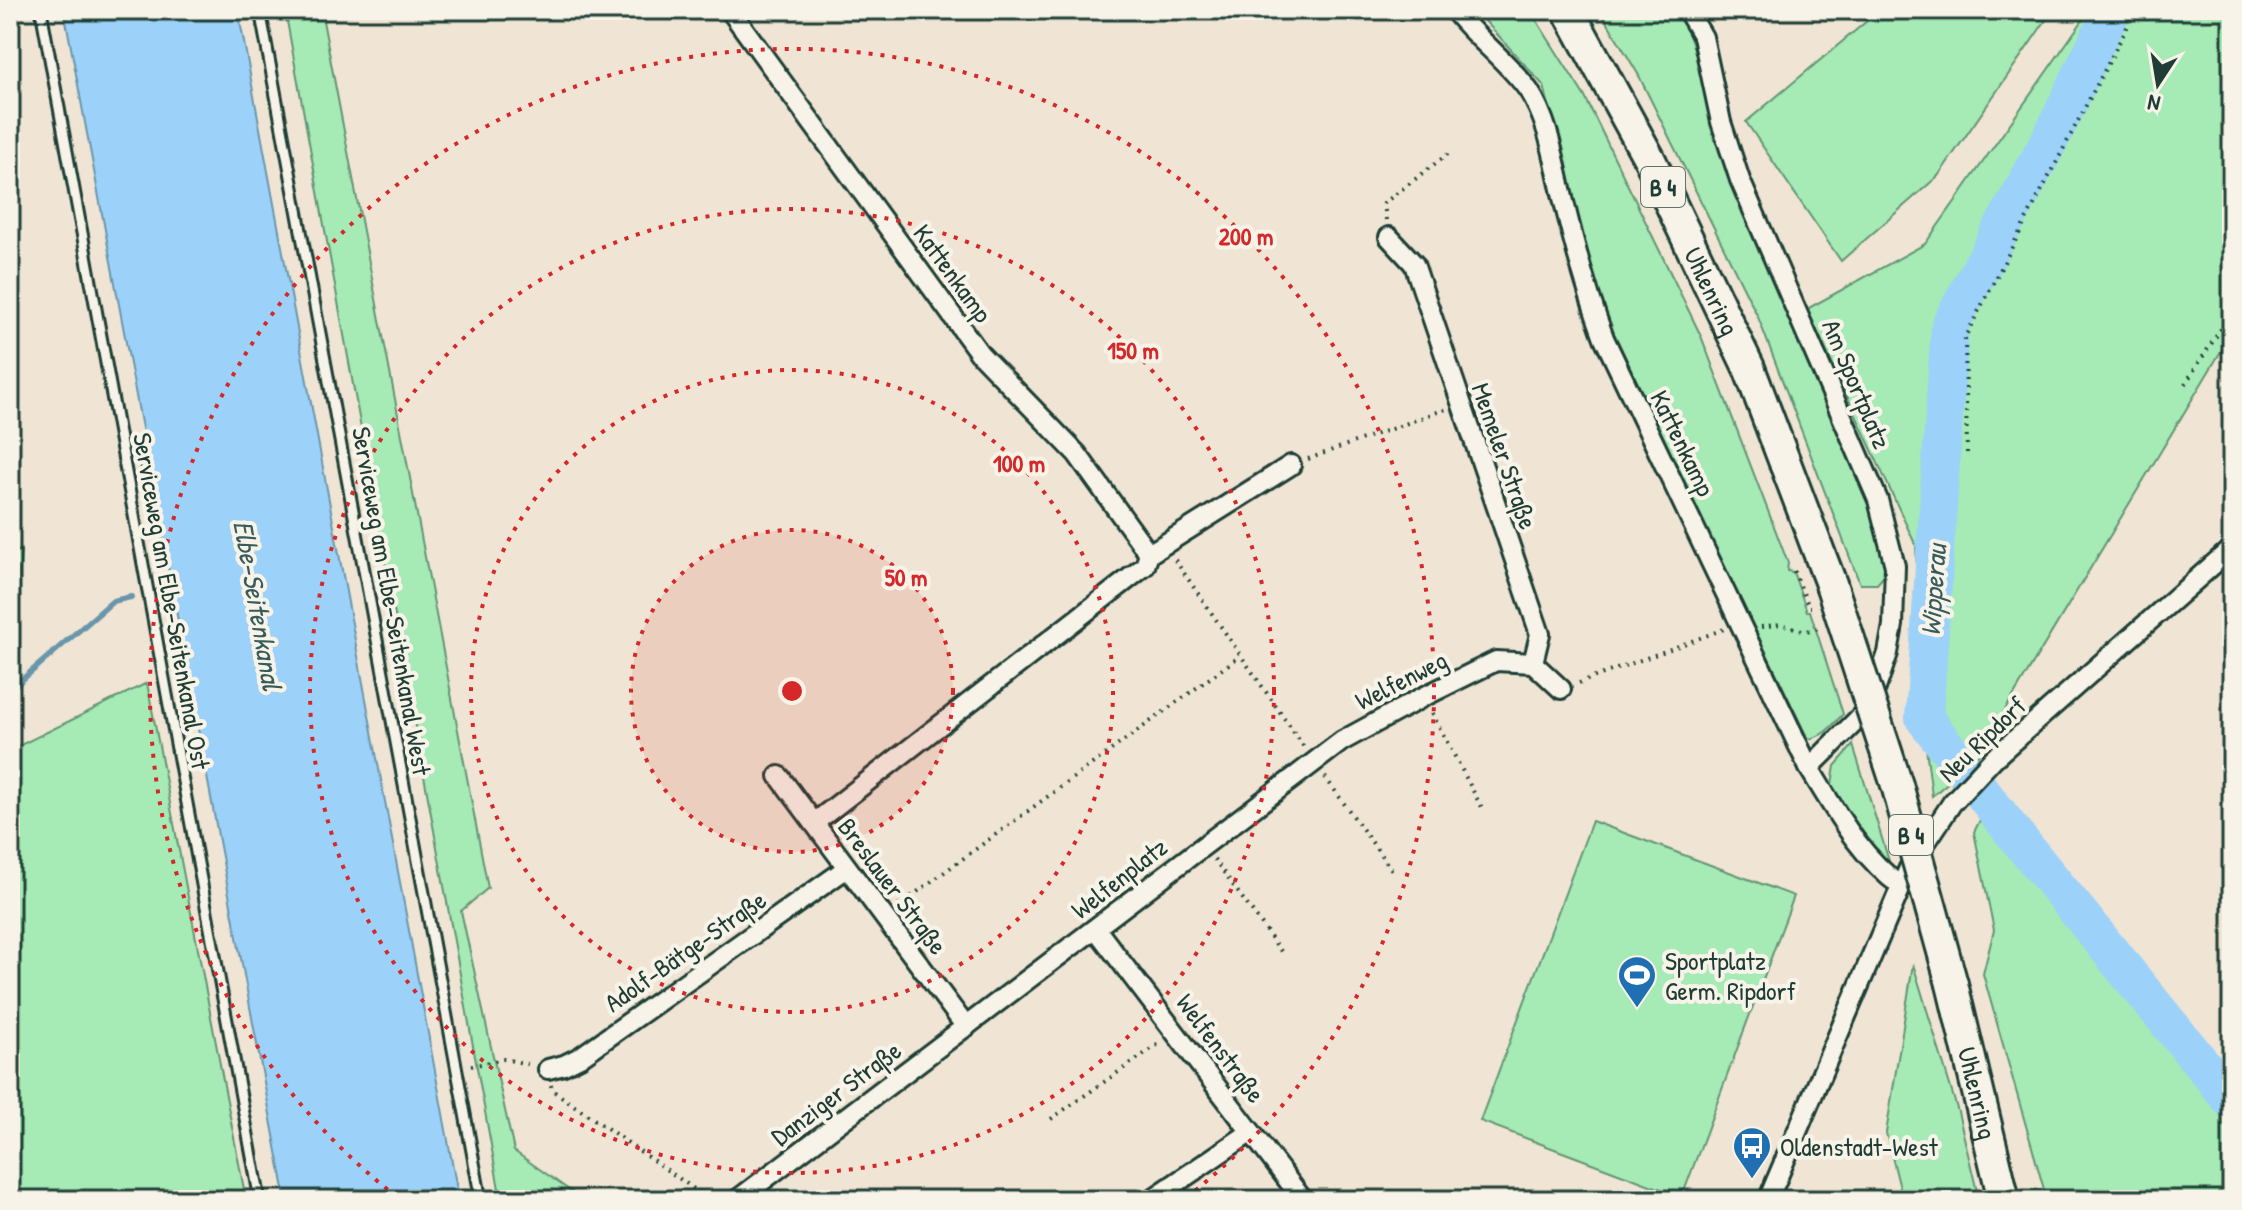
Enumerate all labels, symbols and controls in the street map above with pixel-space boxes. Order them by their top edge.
north arrow [2118,44,2198,124]
text: N [2145,88,2163,119]
road number: B 4 [1641,167,1685,207]
street label: Kattenkamp [905,217,1001,329]
text: 200 m [1219,220,1273,252]
street label: Uhlenring [1676,241,1748,341]
street label: Am Sportplatz [1814,314,1900,454]
text: 150 m [1107,334,1159,366]
street label: Memeler Straße [1464,378,1546,534]
street label: Kattenkamp [1642,384,1724,502]
street label: Serviceweg am Elbe-Seitenkanal West [344,424,440,779]
street label: Serviceweg am Elbe-Seitenkanal Ost [125,430,219,773]
text: 100 m [993,447,1045,479]
water label: Elbe-Seitenkanal [224,517,292,694]
water label: Wipperau [1911,540,1955,637]
text: 50 m [885,561,927,593]
street label: Welfenweg [1349,642,1453,718]
centre of rings [778,677,806,705]
street label: Neu Ripdorf [1931,688,2034,790]
street label: Breslauer Straße [830,811,956,961]
road number: B 4 [1889,815,1933,855]
street label: Welfenplatz [1064,829,1174,927]
street label: Adolf-Bätge-Straße [597,882,773,1020]
place label: Sportplatz Germ. Ripdorf [1665,943,1796,1008]
sports icon: Sportplatz Germ. Ripdorf [1616,954,1658,1009]
street label: Welfenstraße [1169,986,1273,1110]
street label: Danziger Straße [764,1033,908,1153]
street label: Uhlenring [1950,1043,2006,1142]
bus stop icon: Oldenstadt-West [1731,1125,1773,1180]
place label: Oldenstadt-West [1780,1129,1939,1164]

